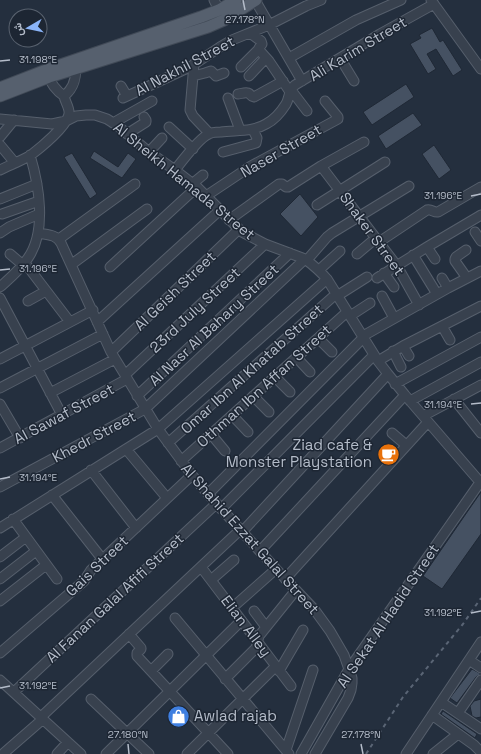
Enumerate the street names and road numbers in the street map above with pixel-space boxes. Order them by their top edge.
street label: Ali Karim Street [306,12,410,85]
street label: Al Nakhil Street [132,31,238,100]
street label: Al Sheikh Hamada Street [110,118,259,244]
street label: Naser Street [237,120,325,181]
street label: Shaker Street [336,188,409,279]
street label: Al Geish Street [130,247,220,334]
street label: Al Nasr Al Bahary Street [145,259,283,390]
street label: 23rd July Street [145,263,244,357]
street label: Omar Ibn Al Khatab Street [176,299,327,438]
street label: Othman Ibn Affan Street [192,320,335,451]
street label: Al Sawaf Street [10,379,117,448]
street label: Khedr Street [49,406,139,467]
street label: Al Shahid Ezzat Galal Street [177,459,324,618]
street label: Al Fanan Galal Afifi Street [42,529,188,666]
street label: Gais Street [61,531,132,600]
street label: Al Sekat Al Hadid Street [332,540,443,691]
street label: Elian Alley [217,591,276,660]

